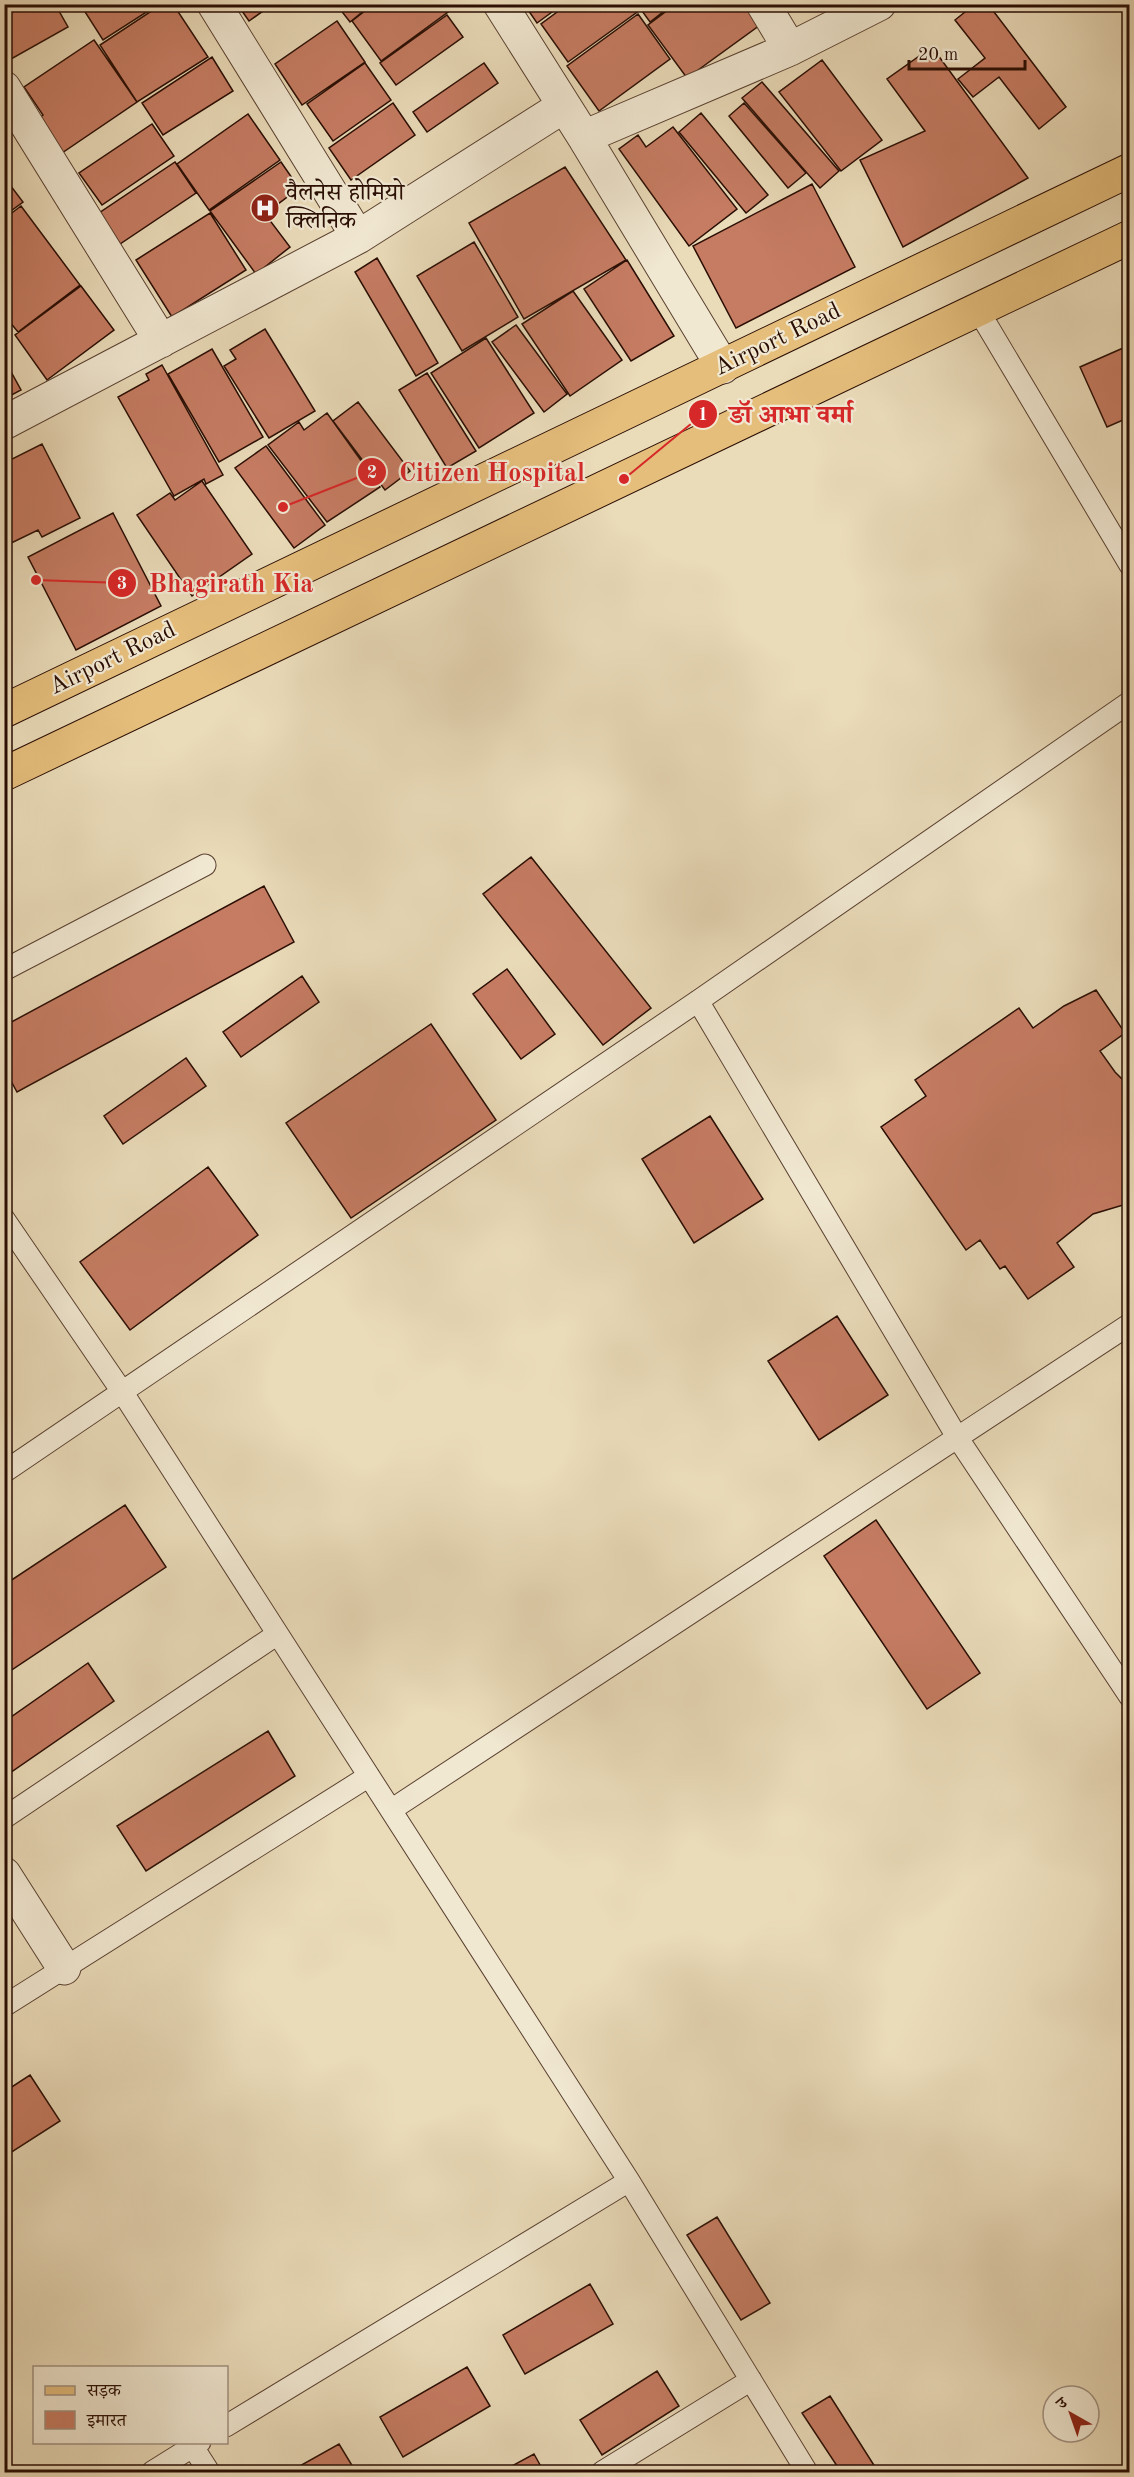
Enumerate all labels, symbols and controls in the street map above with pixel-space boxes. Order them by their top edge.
scale bar [909,33,1024,71]
text: 20 m [918,46,958,64]
place label: वैलनेस होमियो क्लिनिक [285,178,405,234]
hospital icon: वैलनेस होमियो क्लिनिक [249,192,281,224]
street label: Airport Road [711,299,845,381]
callout: ङॉ आभा वर्मा [688,392,865,436]
text: ङॉ आभा वर्मा [727,399,855,429]
text: 1 [698,406,708,424]
callout: Citizen Hospital [357,450,597,494]
text: Citizen Hospital [399,461,585,487]
text: 2 [367,464,377,482]
callout: Bhagirath Kia [107,561,326,605]
text: Bhagirath Kia [148,572,314,598]
text: 3 [117,575,127,593]
street label: Airport Road [46,618,180,700]
legend [33,2366,228,2444]
text: सड़क [86,2382,122,2400]
north arrow [1041,2384,1101,2444]
text: उ [1054,2394,1072,2413]
text: इमारत [86,2412,127,2430]

